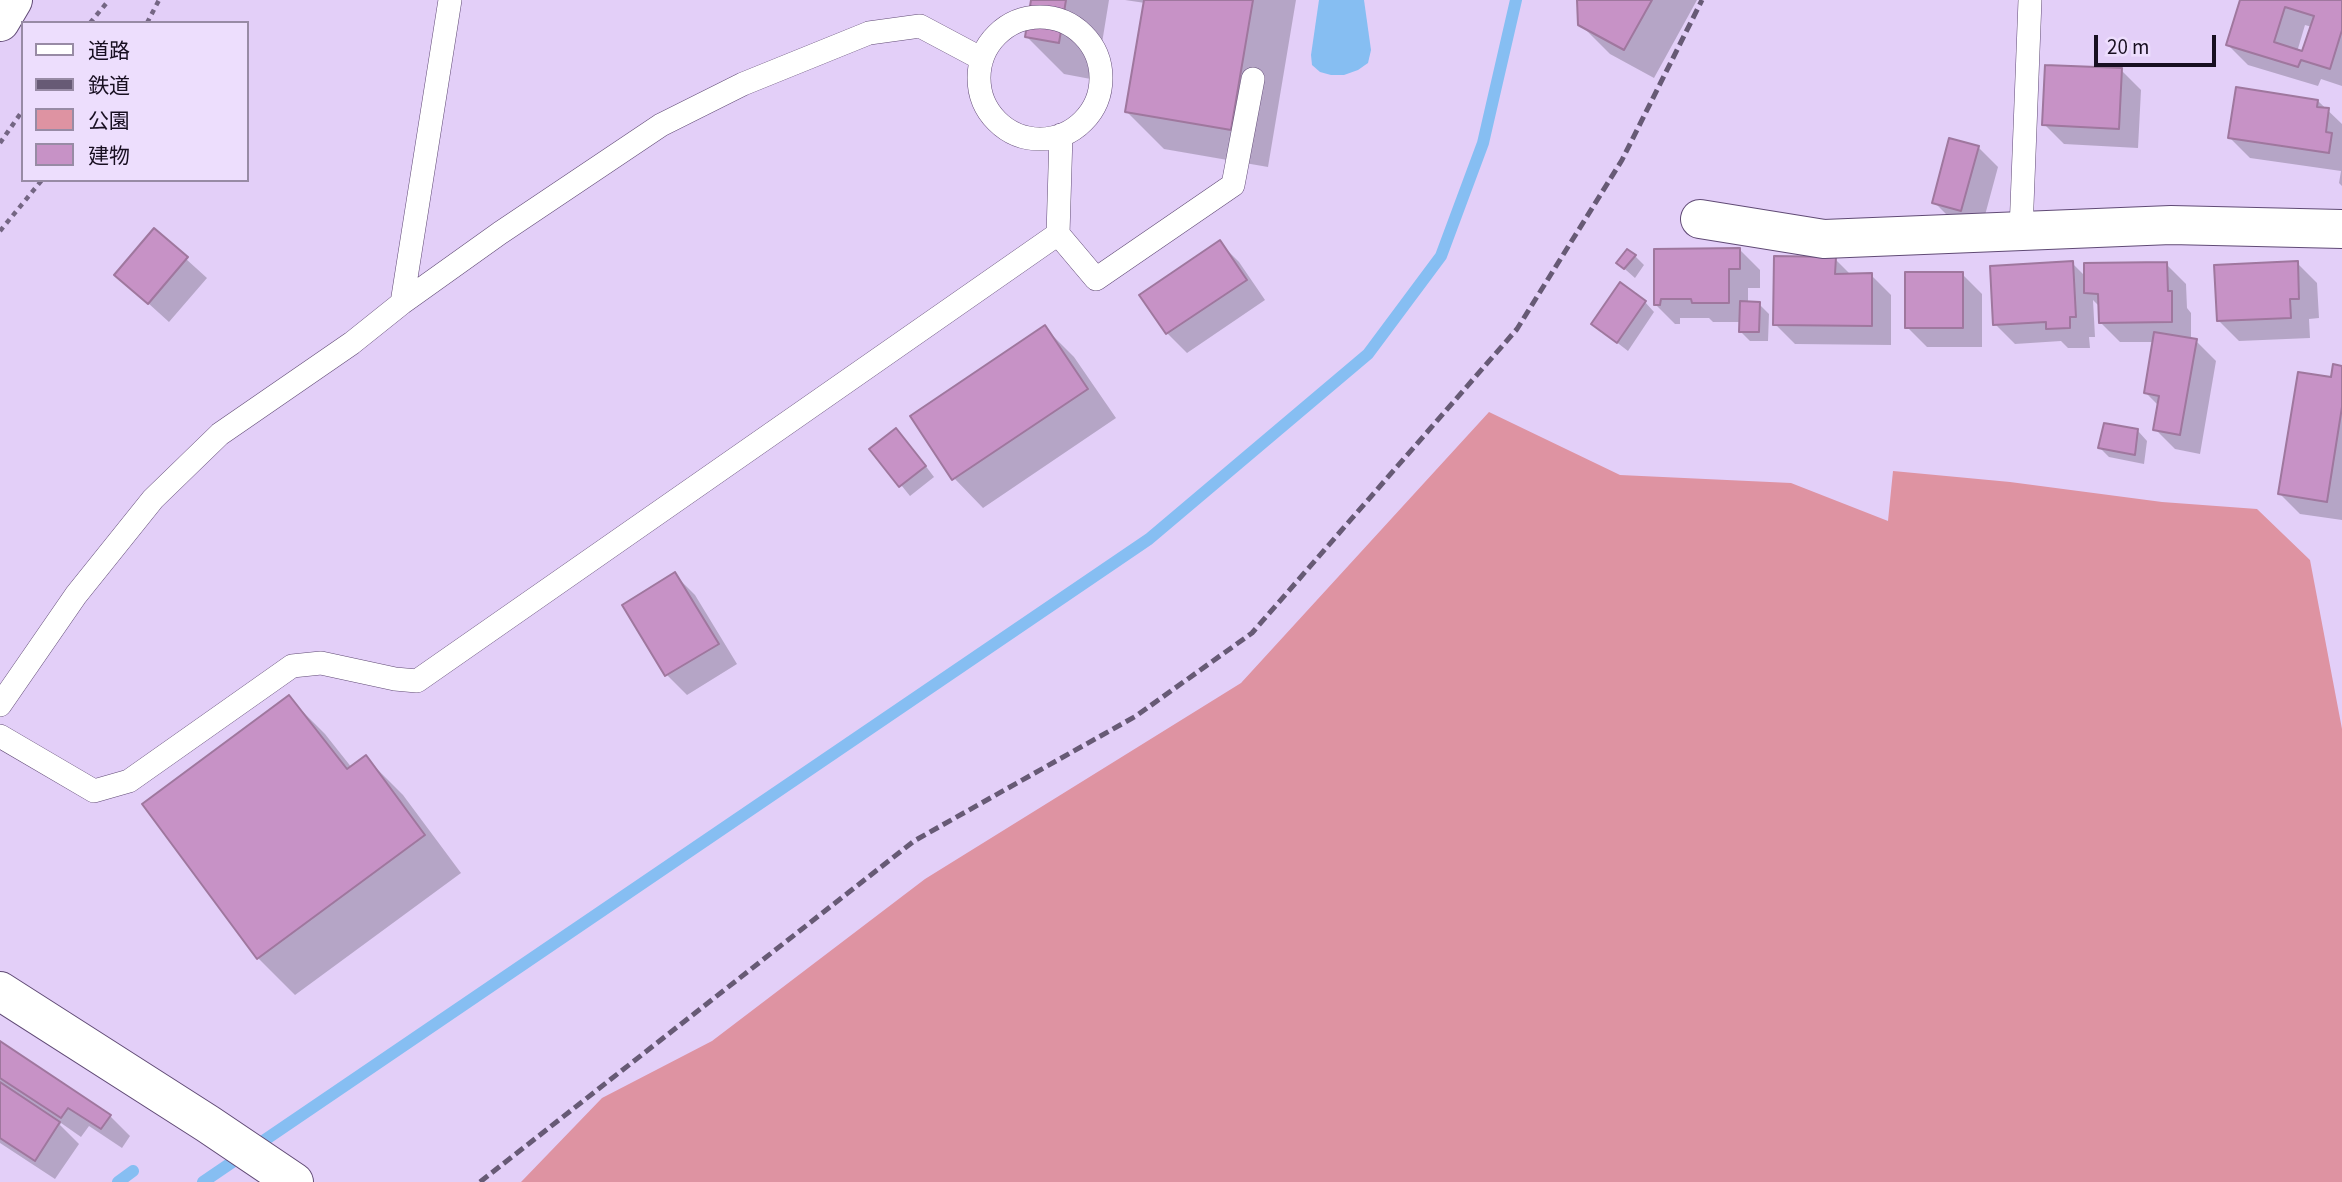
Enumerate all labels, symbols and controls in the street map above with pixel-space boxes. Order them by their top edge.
legend [21,21,248,182]
scale bar [2097,21,2220,65]
text: 20 m [2107,32,2149,62]
text: 道路 [88,36,130,66]
text: 鉄道 [88,71,130,101]
text: 公園 [88,106,130,136]
text: 建物 [88,141,130,171]

